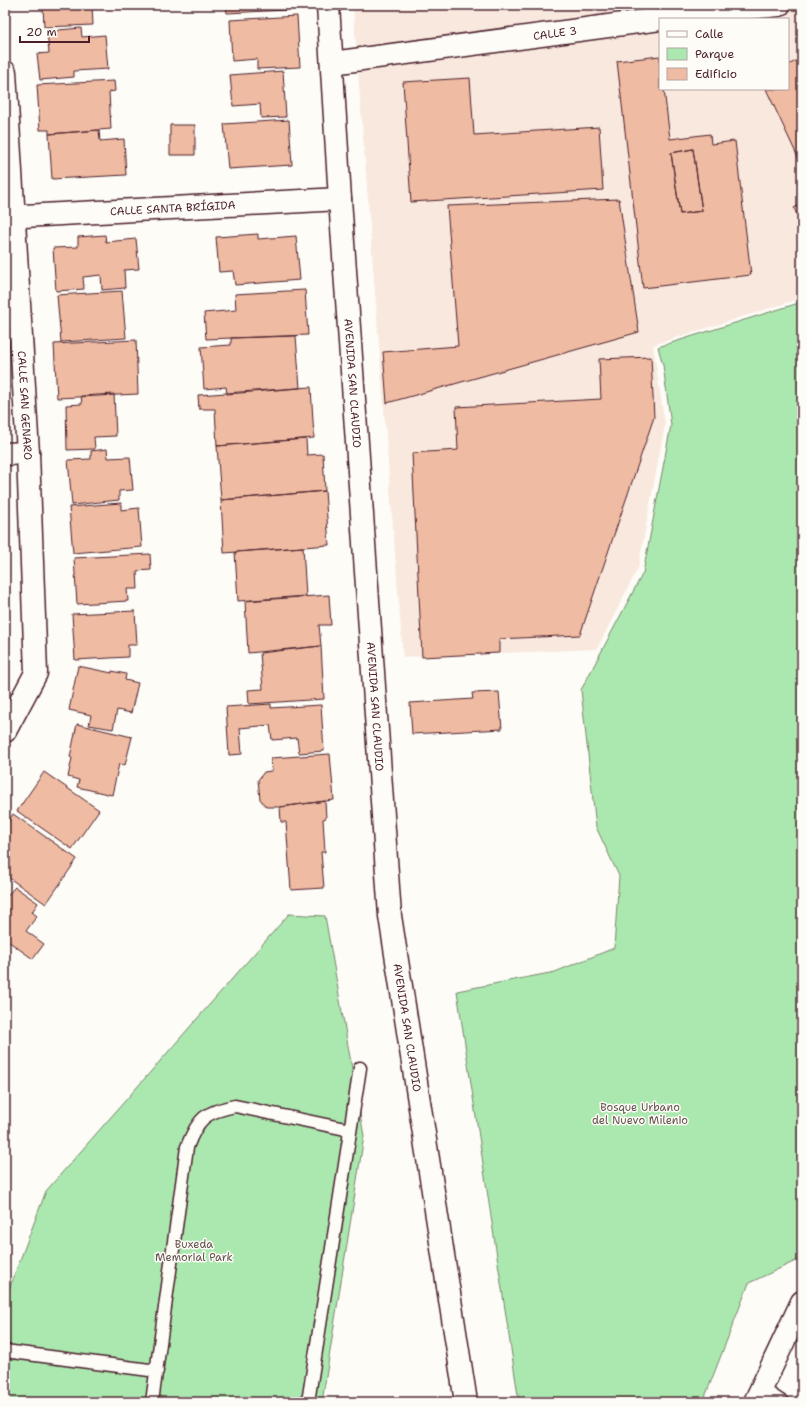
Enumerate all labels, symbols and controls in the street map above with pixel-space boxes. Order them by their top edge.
scale bar [20,18,89,44]
legend [659,18,789,90]
street label: CALLE 3 [532,23,578,43]
text: 20 m [26,24,57,40]
text: Calle [695,26,724,42]
text: Parque [695,46,734,62]
text: Edificio [695,66,737,82]
street label: CALLE SANTA BRÍGIDA [110,197,236,219]
street label: AVENIDA SAN CLAUDIO [341,318,365,449]
street label: CALLE SAN GENARO [14,350,36,460]
street label: AVENIDA SAN CLAUDIO [363,641,387,772]
street label: AVENIDA SAN CLAUDIO [390,962,425,1093]
park label: Bosque Urbano del Nuevo Milenio [592,1100,688,1128]
park label: Buxeda Memorial Park [155,1237,233,1265]

